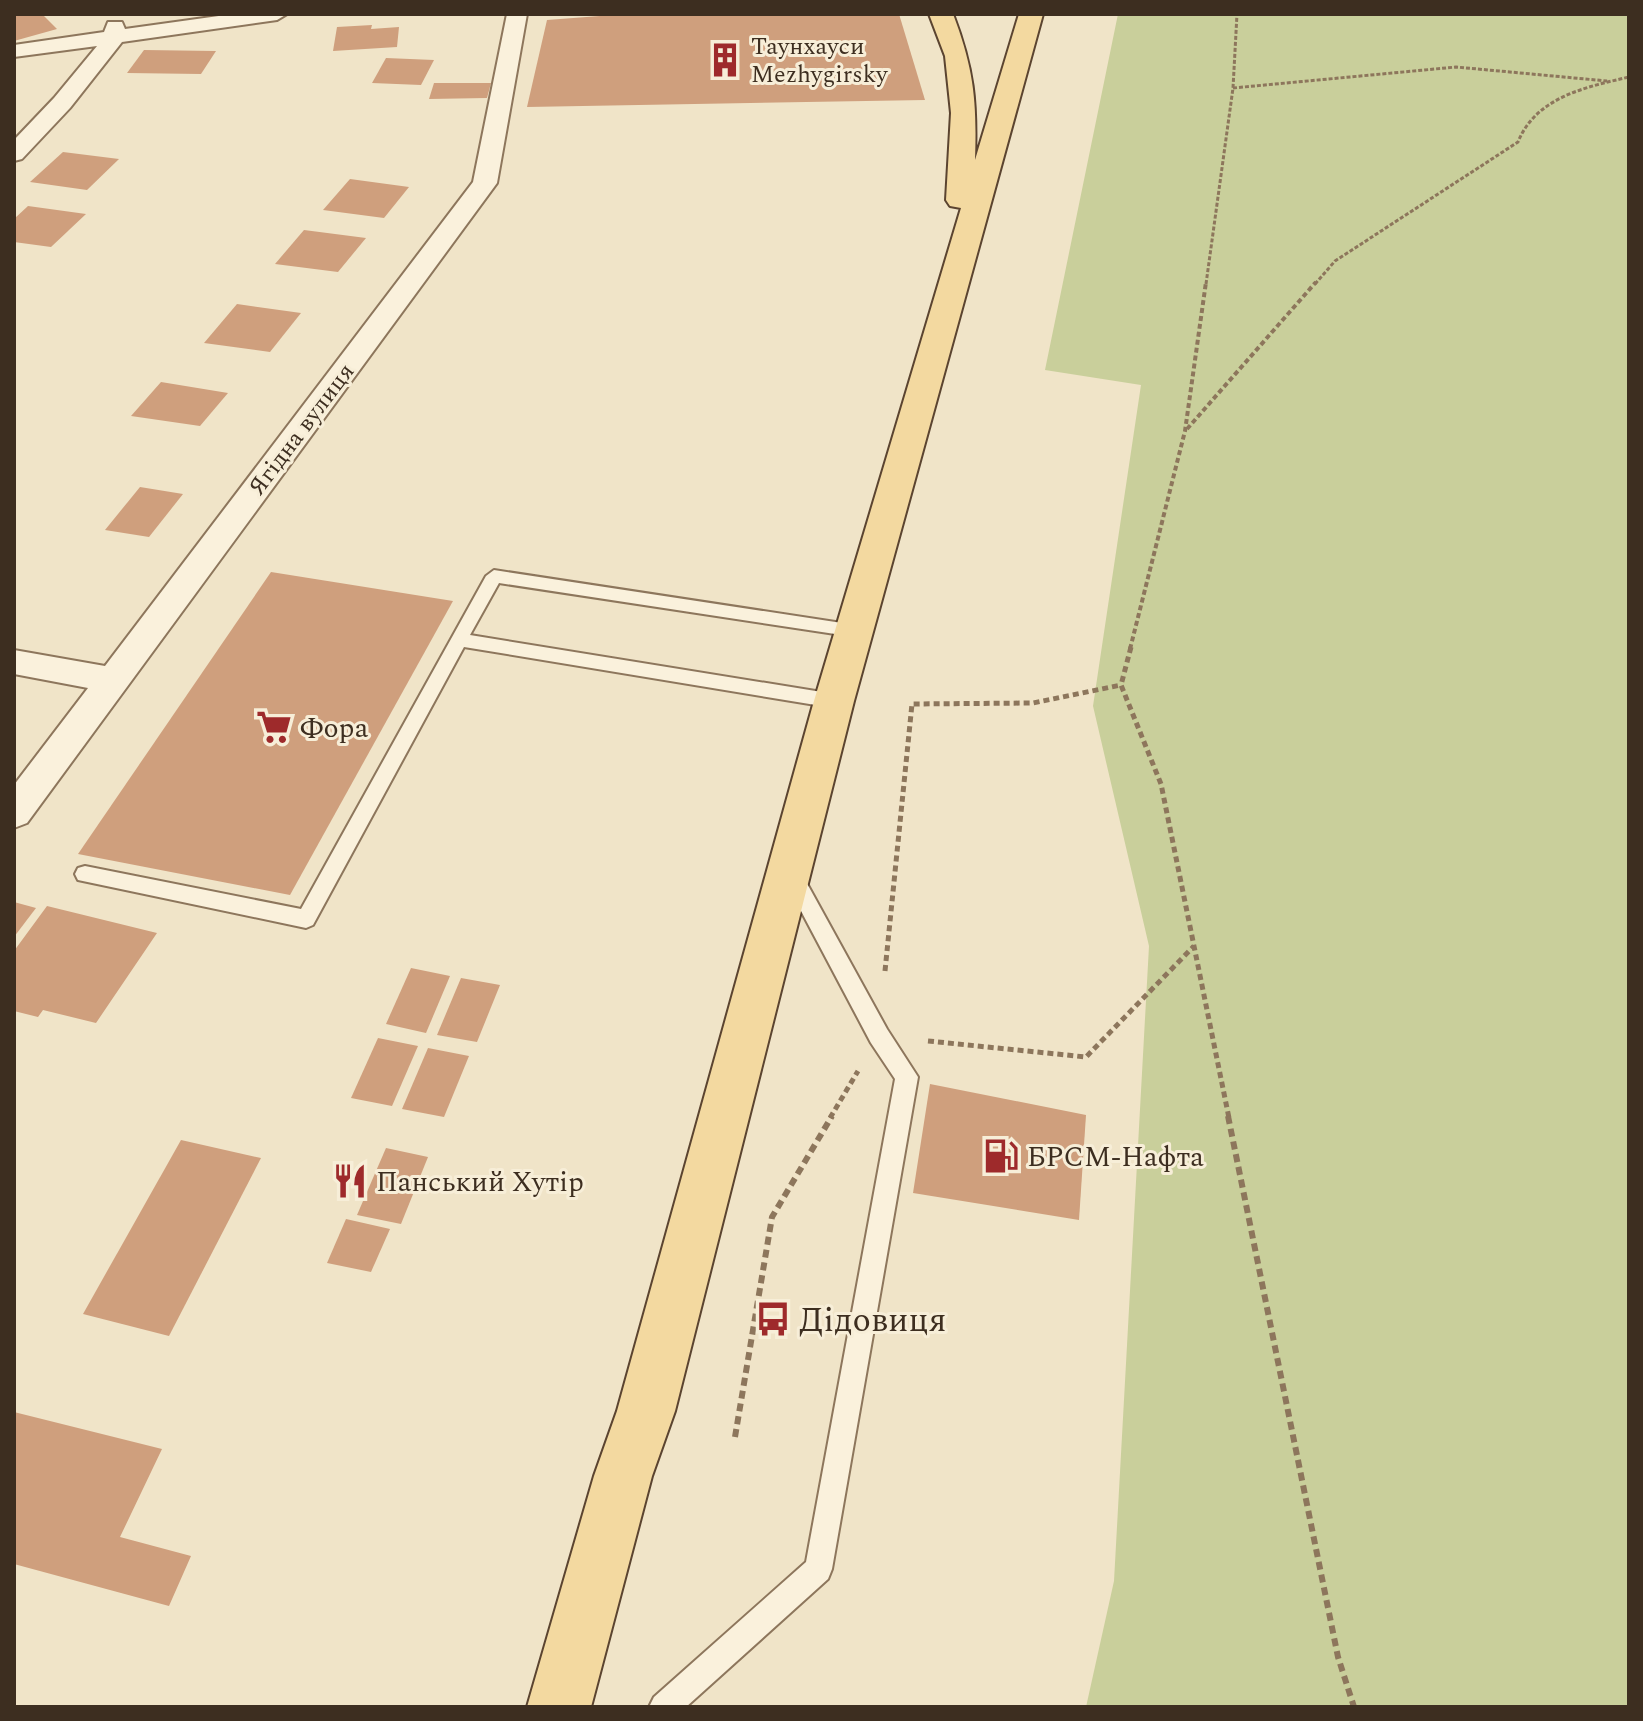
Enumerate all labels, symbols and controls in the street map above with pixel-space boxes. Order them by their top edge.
place label: Таунхауси Mezhygirsky [751,29,889,93]
building icon: Таунхауси Mezhygirsky [706,41,744,79]
street label: Ягідна вулиця [240,356,364,504]
place label: Фора [300,707,369,750]
supermarket icon: Фора [255,708,293,746]
place label: БРСМ-Нафта [1027,1136,1204,1179]
fuel station icon: БРСМ-Нафта [982,1137,1020,1175]
place label: Панський Хутір [376,1161,584,1204]
restaurant icon: Панський Хутір [331,1162,369,1200]
place label: Дідовиця [799,1295,947,1347]
bus stop icon: Дідовиця [754,1300,792,1338]

